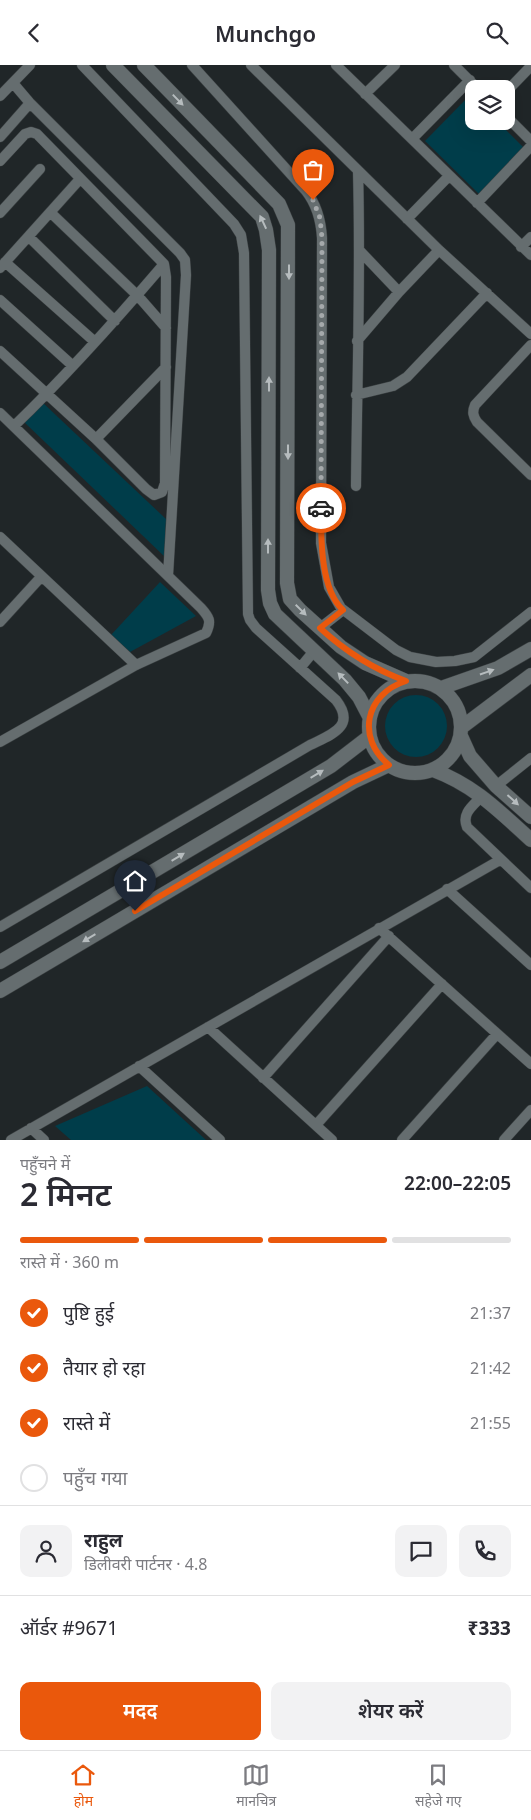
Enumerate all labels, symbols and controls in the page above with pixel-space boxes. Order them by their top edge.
text: Munchgo [215,18,316,48]
icon: back [20,19,48,47]
icon: search [483,19,511,47]
map controls [465,80,515,130]
button: layers [465,80,515,130]
one-way arrow [171,94,183,106]
pin [292,149,334,200]
icon: bag [299,156,327,184]
one-way arrow [258,215,267,230]
one-way arrow [285,264,293,280]
one-way arrow [265,375,273,391]
one-way arrow [284,444,292,460]
courier [296,483,346,533]
icon: car [307,494,335,522]
one-way arrow [264,538,272,554]
one-way arrow [295,604,307,616]
one-way arrow [480,668,495,676]
one-way arrow [337,672,349,684]
one-way arrow [311,770,324,779]
one-way arrow [506,795,519,806]
one-way arrow [171,852,184,861]
pin [114,860,156,911]
icon: home [121,867,149,895]
one-way arrow [83,933,96,942]
text: पहुँचने में [20,1153,70,1175]
text: 22:00–22:05 [404,1170,511,1196]
text: 2 मिनट [20,1172,112,1215]
text: रास्ते में · 360 m [20,1251,119,1273]
icon: check [20,1299,48,1327]
text: पुष्टि हुई [63,1300,114,1326]
text: 21:37 [470,1302,511,1324]
icon: check [20,1354,48,1382]
text: तैयार हो रहा [63,1355,145,1381]
text: 21:42 [470,1357,511,1379]
icon: check [20,1409,48,1437]
text: रास्ते में [63,1410,110,1436]
text: 21:55 [470,1412,511,1434]
text: पहुँच गया [63,1465,128,1491]
button: person [20,1525,72,1577]
button: chat [395,1525,447,1577]
button: phone [459,1525,511,1577]
text: राहुल [84,1527,123,1553]
text: डिलीवरी पार्टनर · 4.8 [84,1553,207,1575]
text: ऑर्डर #9671 [20,1615,118,1641]
text: ₹333 [468,1615,511,1641]
button: मदद [20,1682,261,1740]
button: शेयर करें [271,1682,511,1740]
tab: होम [69,1761,97,1810]
tab: मानचित्र [236,1761,276,1810]
tab: सहेजे गए [415,1761,462,1810]

